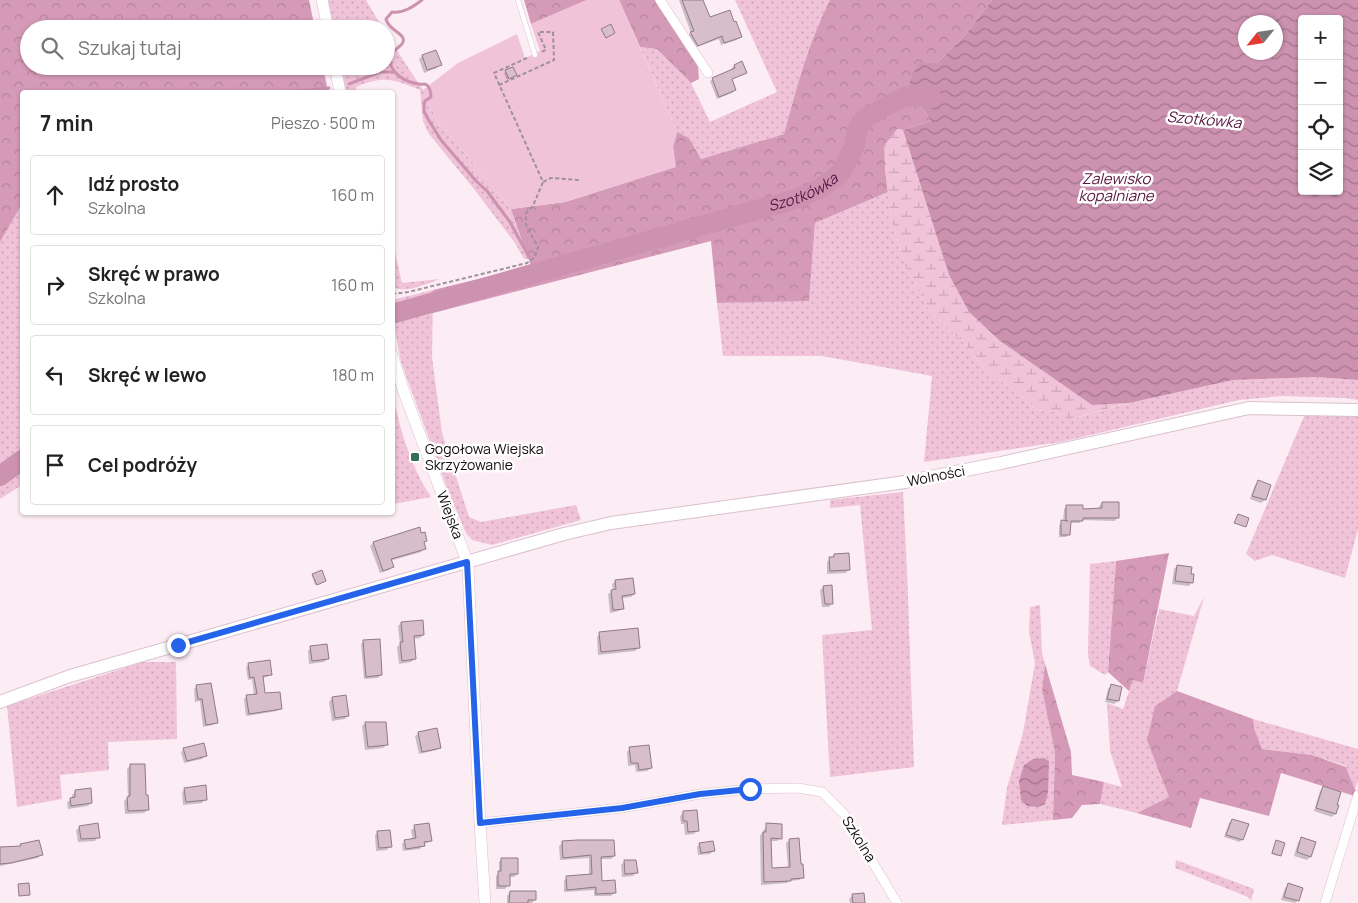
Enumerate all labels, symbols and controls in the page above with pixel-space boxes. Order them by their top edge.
north arrow [1238,15,1283,60]
map controls [1298,15,1343,195]
button: + [1298,15,1343,60]
search box [20,20,395,75]
icon: search [38,34,66,62]
text: Szukaj tutaj [78,35,181,61]
button: − [1298,60,1343,105]
button: locate [1298,105,1343,150]
water label: Szotkówka [1166,106,1243,133]
text: 7 min [40,109,93,137]
text: Pieszo · 500 m [271,112,375,134]
button: layers [1298,150,1343,195]
water label: Szotkówka [766,167,843,216]
water label: Zalewisko kopalniane [1078,168,1155,206]
text: Idź prosto [88,171,179,197]
icon: ahead [41,181,69,209]
text: 160 m [331,184,374,206]
text: Szkolna [88,197,146,219]
text: Skręć w prawo [88,261,220,287]
icon: right [41,271,69,299]
text: 160 m [331,274,374,296]
text: Szkolna [88,287,146,309]
icon: left [41,361,69,389]
text: Skręć w lewo [88,362,207,388]
text: 180 m [332,364,374,386]
place label: Gogołowa Wiejska Skrzyżowanie [425,439,543,474]
icon: arrive [41,451,69,479]
marker: Gogołowa Wiejska Skrzyżowanie [409,451,421,463]
text: Cel podróży [88,452,197,478]
street label: Wolności [905,461,966,490]
street label: Wiejska [433,488,468,541]
route end [167,634,190,657]
route start [739,778,762,801]
street label: Szkolna [838,812,881,865]

